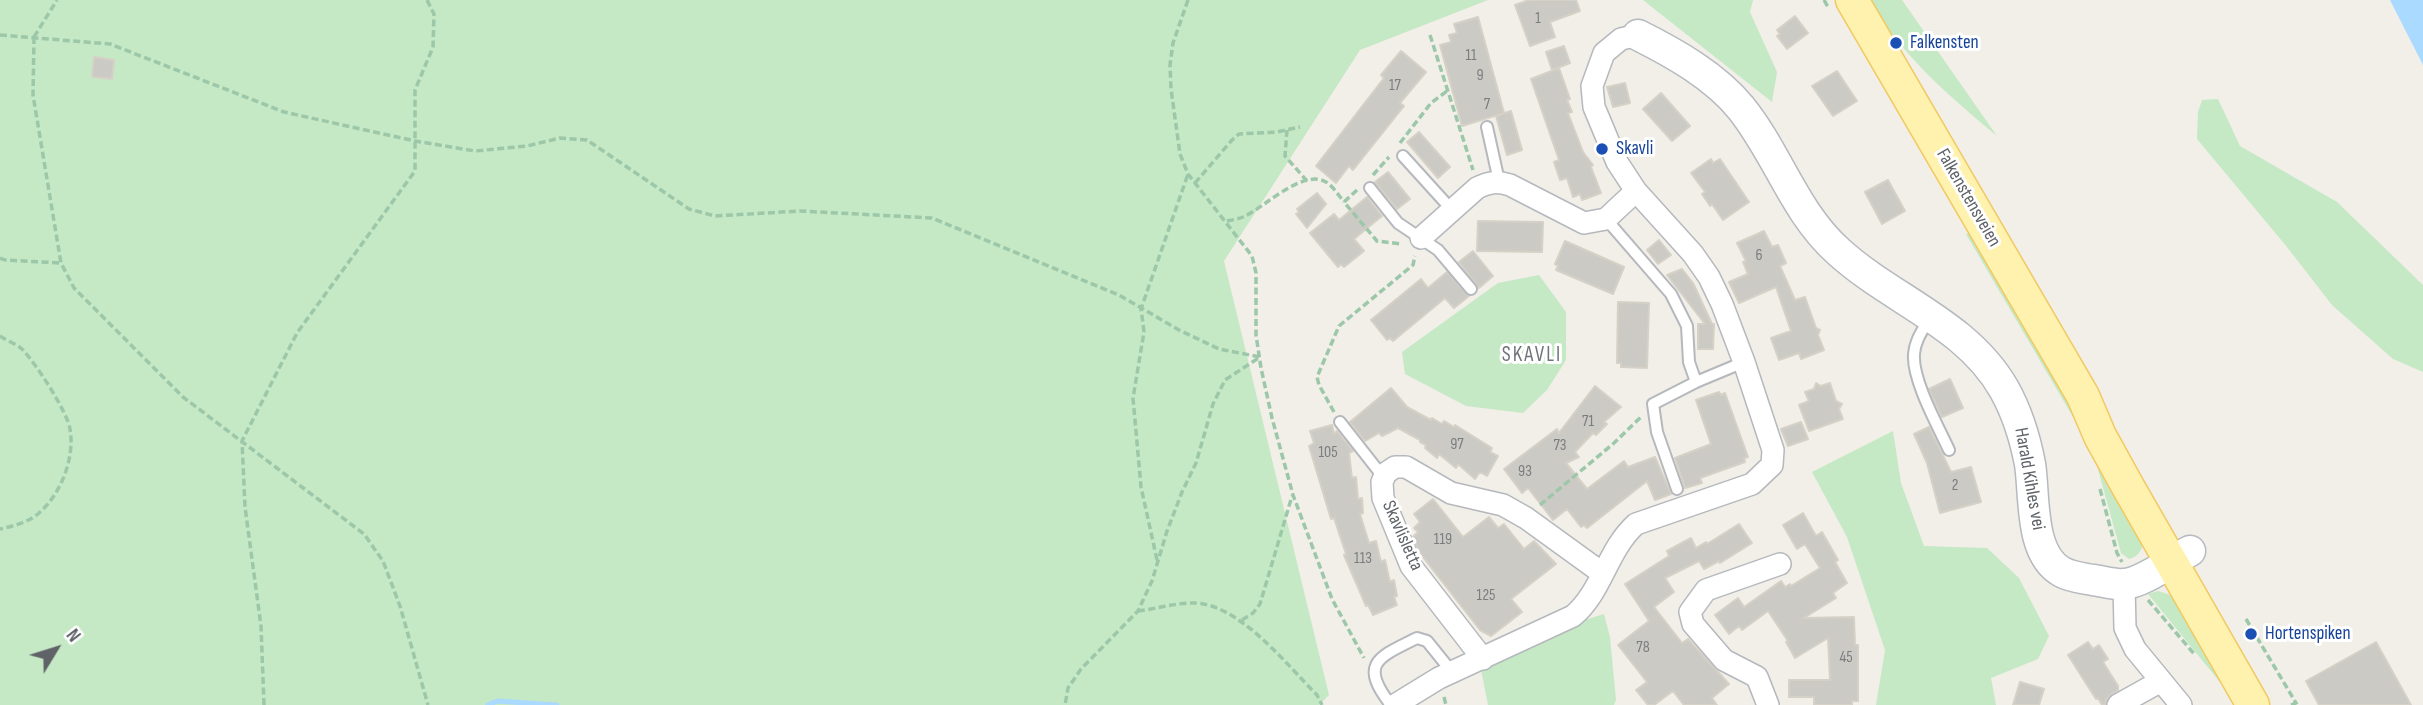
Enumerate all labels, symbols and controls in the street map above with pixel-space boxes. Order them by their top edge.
house number: 1 [1535,9,1541,29]
place label: Falkensten [1910,32,1979,54]
marker: Falkensten [1888,35,1904,51]
house number: 11 [1465,46,1477,66]
house number: 9 [1476,66,1484,86]
house number: 17 [1389,76,1401,96]
house number: 7 [1484,95,1490,115]
place label: Skavli [1616,138,1653,160]
marker: Skavli [1594,141,1610,157]
street label: Falkenstensveien [1931,145,2005,251]
house number: 6 [1755,246,1763,266]
district label: SKAVLI [1503,343,1561,369]
house number: 71 [1582,412,1594,432]
street label: Harald Kihles vei [2009,426,2049,532]
house number: 97 [1450,435,1464,455]
house number: 73 [1553,436,1567,456]
house number: 105 [1318,443,1338,463]
house number: 93 [1518,462,1532,482]
house number: 2 [1952,476,1958,496]
street label: Skavlisletta [1377,498,1427,574]
house number: 119 [1434,530,1452,550]
house number: 113 [1354,549,1372,569]
house number: 125 [1477,586,1495,606]
north arrow [21,614,91,684]
place label: Hortenspiken [2265,623,2351,645]
text: N [61,625,85,647]
marker: Hortenspiken [2243,626,2259,642]
house number: 78 [1636,638,1650,658]
house number: 45 [1839,648,1853,668]

